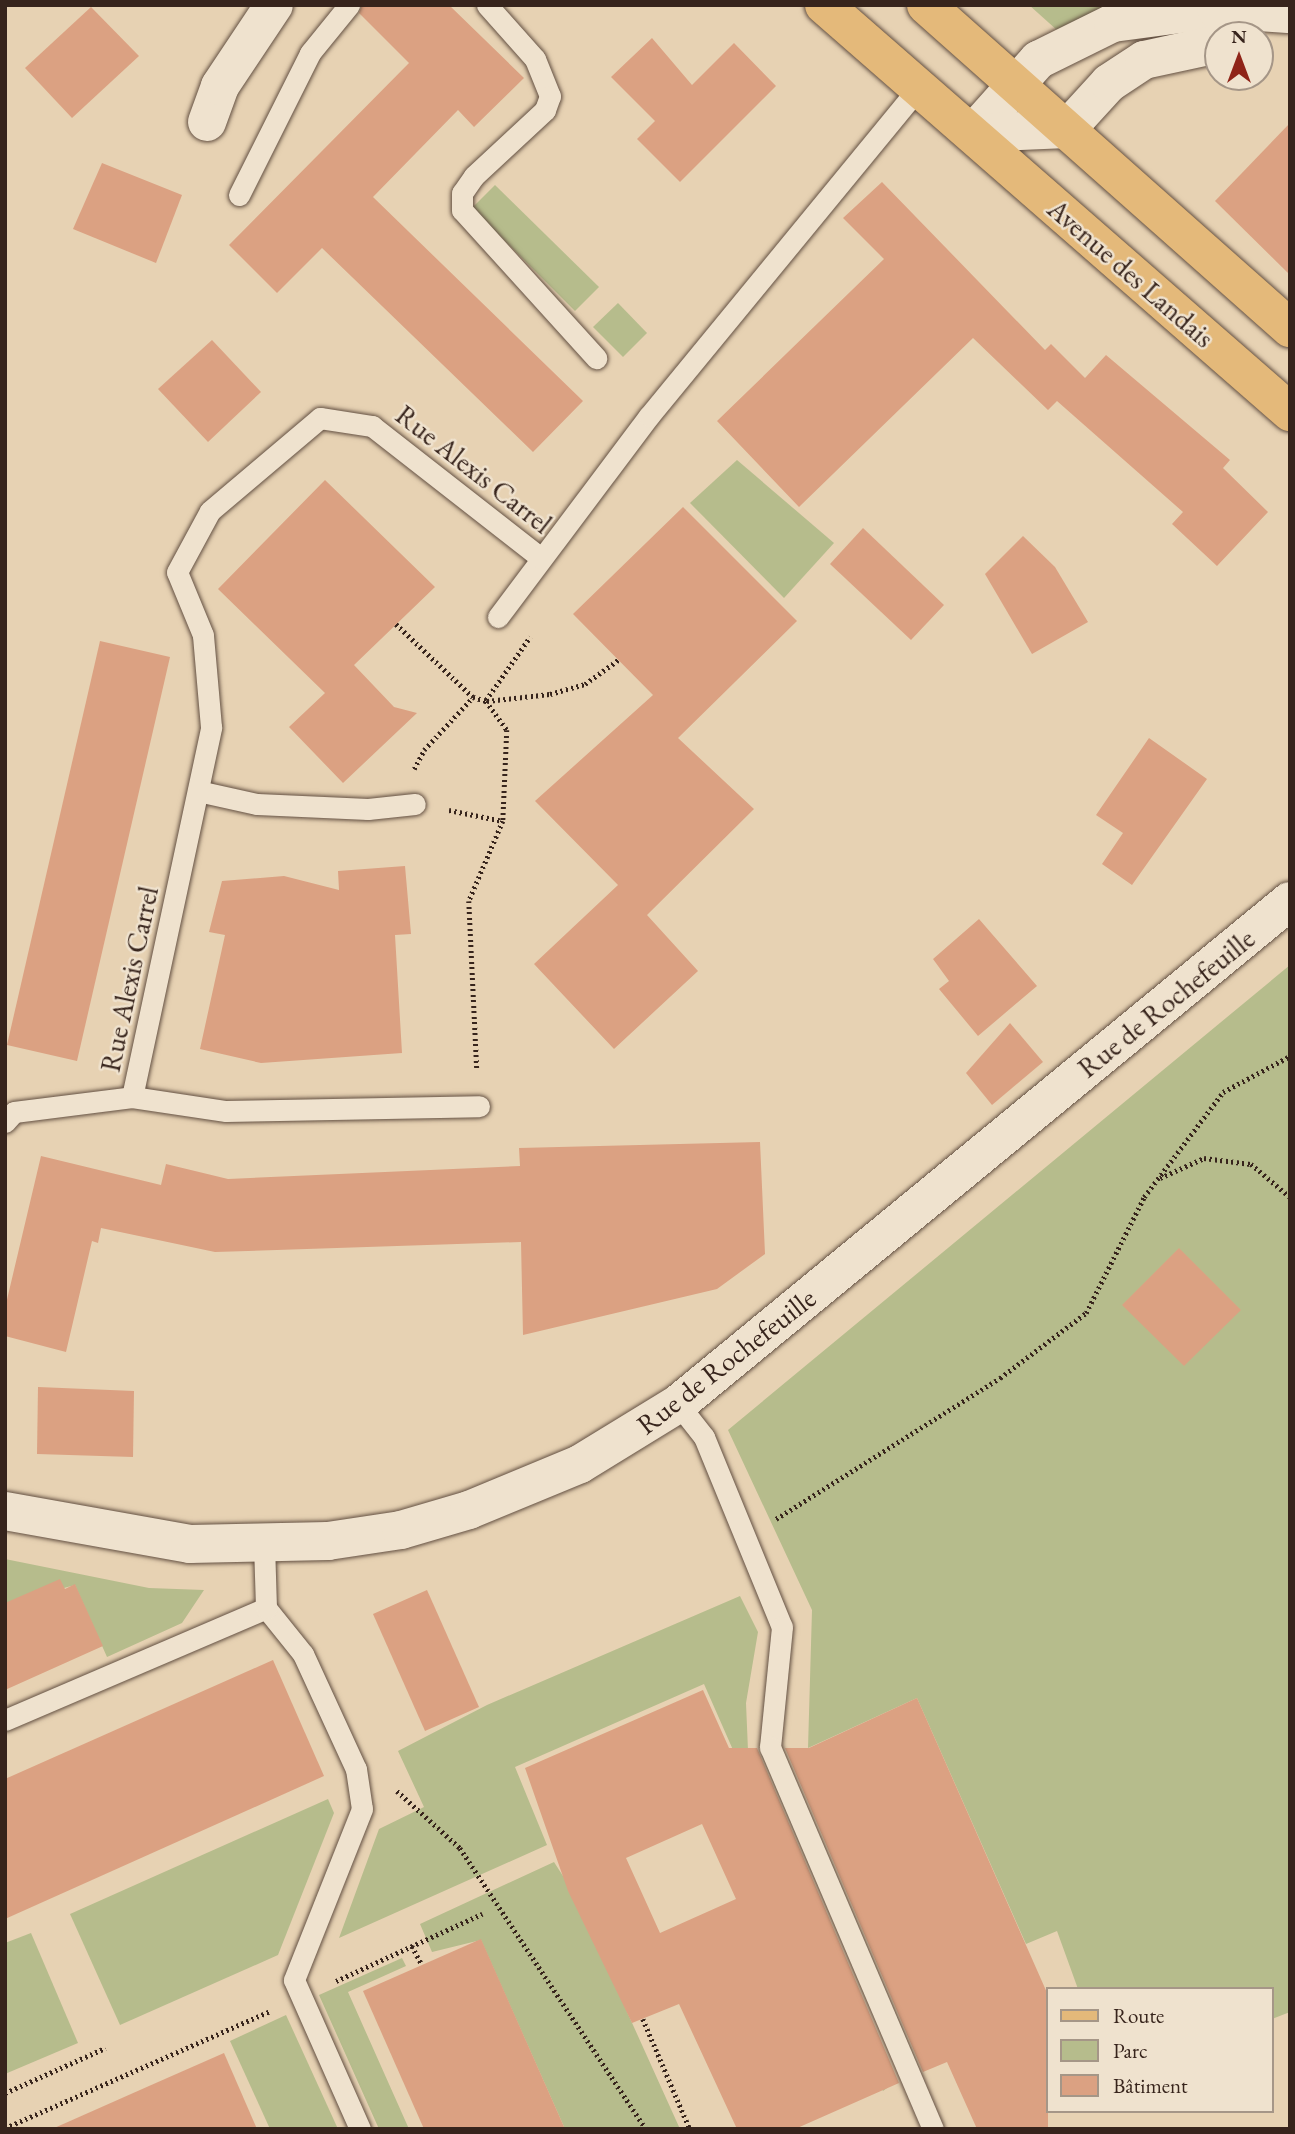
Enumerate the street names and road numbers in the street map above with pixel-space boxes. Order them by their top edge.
street label: Avenue des Landais [1041,192,1221,354]
street label: Rue Alexis Carrel [389,398,559,540]
street label: Rue Alexis Carrel [93,883,165,1075]
street label: Rue de Rochefeuille [1071,921,1261,1085]
street label: Rue de Rochefeuille [630,1281,822,1441]

